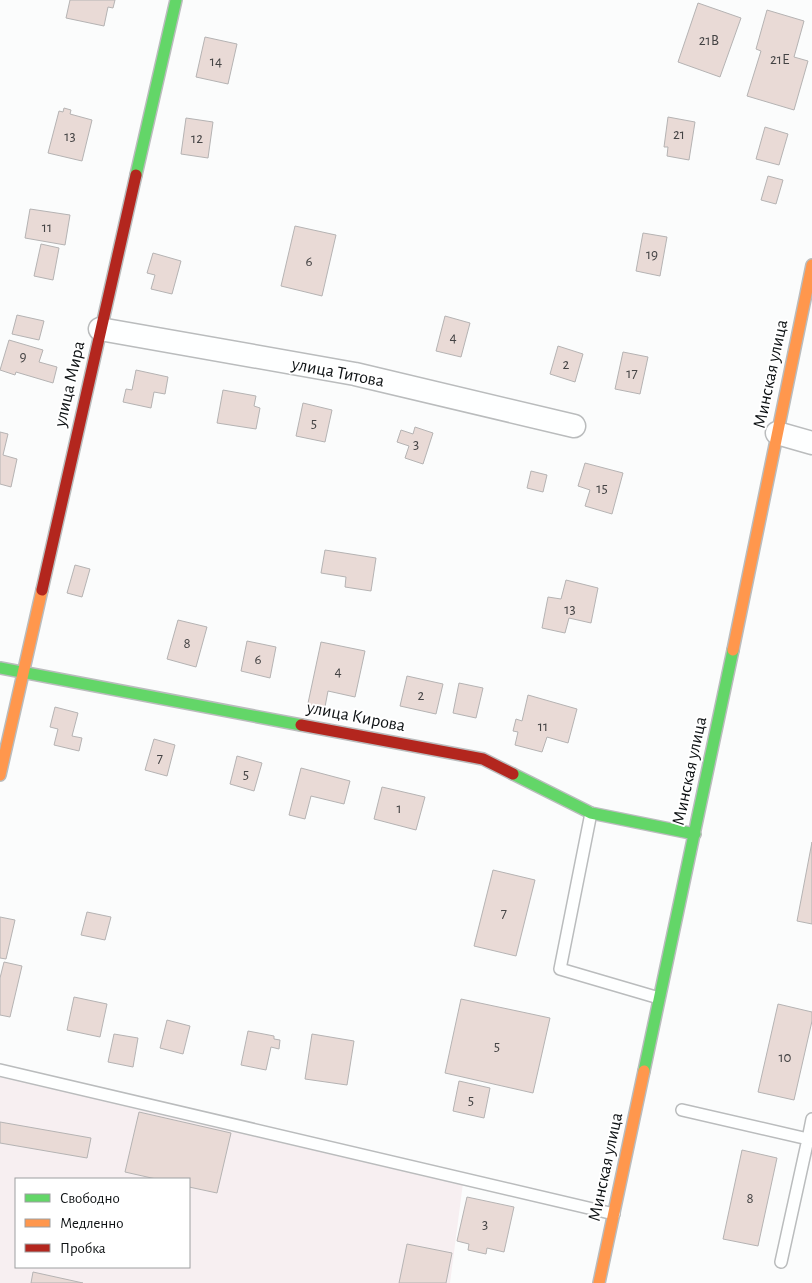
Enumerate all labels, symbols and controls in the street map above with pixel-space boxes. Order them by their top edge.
house number: 21В [699,33,719,48]
house number: 21Е [770,52,790,67]
house number: 14 [210,54,222,69]
house number: 21 [673,127,685,142]
house number: 13 [64,129,76,144]
house number: 12 [191,131,203,146]
house number: 11 [42,220,52,235]
house number: 19 [646,247,658,262]
house number: 6 [305,254,313,269]
street label: Минская улица [751,318,791,430]
house number: 4 [449,330,457,345]
street label: улица Мира [51,339,89,430]
house number: 9 [19,349,27,364]
street label: улица Титова [289,355,386,391]
house number: 2 [563,357,570,372]
house number: 17 [626,366,638,381]
house number: 5 [311,416,317,431]
house number: 3 [413,437,419,452]
house number: 15 [596,481,608,496]
house number: 13 [564,602,576,617]
house number: 8 [183,636,191,651]
house number: 6 [254,652,262,667]
house number: 4 [334,664,342,679]
house number: 2 [418,688,425,703]
street label: улица Кирова [304,698,407,735]
street label: Минская улица [670,715,710,827]
house number: 11 [538,719,548,734]
house number: 7 [157,751,163,766]
house number: 5 [243,767,249,782]
house number: 1 [396,801,402,816]
house number: 7 [501,906,507,921]
house number: 5 [494,1039,500,1054]
house number: 10 [778,1050,792,1065]
house number: 5 [468,1093,474,1108]
street label: Минская улица [586,1111,626,1223]
legend [15,1178,190,1268]
text: Свободно [60,1191,120,1206]
house number: 8 [746,1191,754,1206]
text: Медленно [60,1216,124,1231]
house number: 3 [482,1217,488,1232]
text: Пробка [60,1241,106,1256]

